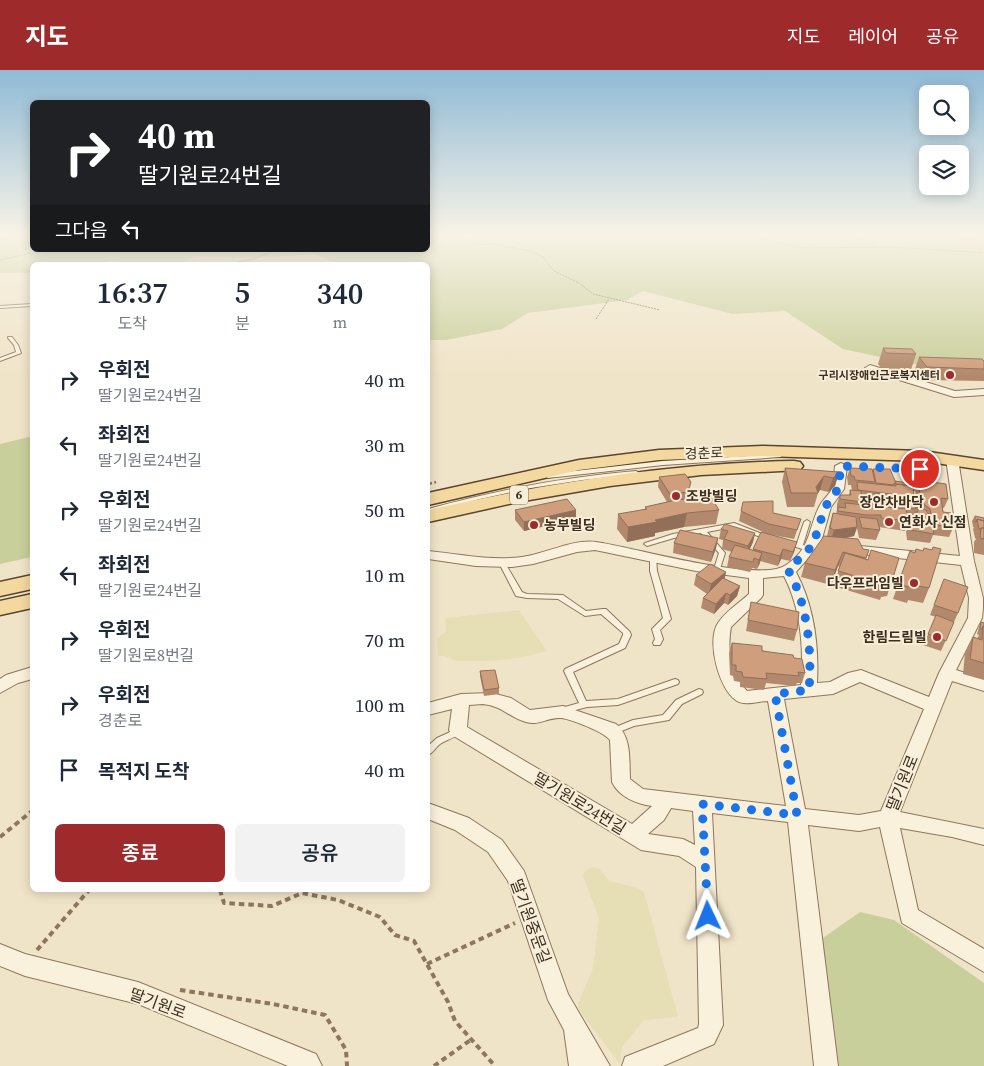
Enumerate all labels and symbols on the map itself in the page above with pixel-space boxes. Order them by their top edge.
place label: 구리시장애인근로복지센터 [819,368,940,383]
marker: 구리시장애인근로복지센터 [944,369,956,381]
street label: 경춘로 [684,442,724,464]
pin [899,448,941,490]
road number: 6 [510,486,528,504]
place label: 조방빌딩 [686,486,738,506]
marker: 조방빌딩 [670,490,682,502]
place label: 장안차바닥 [860,492,924,512]
marker: 장안차바닥 [928,496,940,508]
place label: 연화사 신점 [899,512,966,532]
place label: 농부빌딩 [544,515,596,535]
marker: 연화사 신점 [883,516,895,528]
marker: 농부빌딩 [528,519,540,531]
place label: 다우프라임빌 [827,573,904,593]
marker: 다우프라임빌 [908,577,920,589]
place label: 한림드림빌 [863,627,927,647]
marker: 한림드림빌 [931,631,943,643]
street label: 딸기원로 [881,751,923,814]
street label: 딸기원로24번길 [530,767,630,839]
street label: 딸기원중문길 [506,876,556,966]
position arrow [681,889,733,941]
street label: 딸기원로 [127,983,190,1023]

